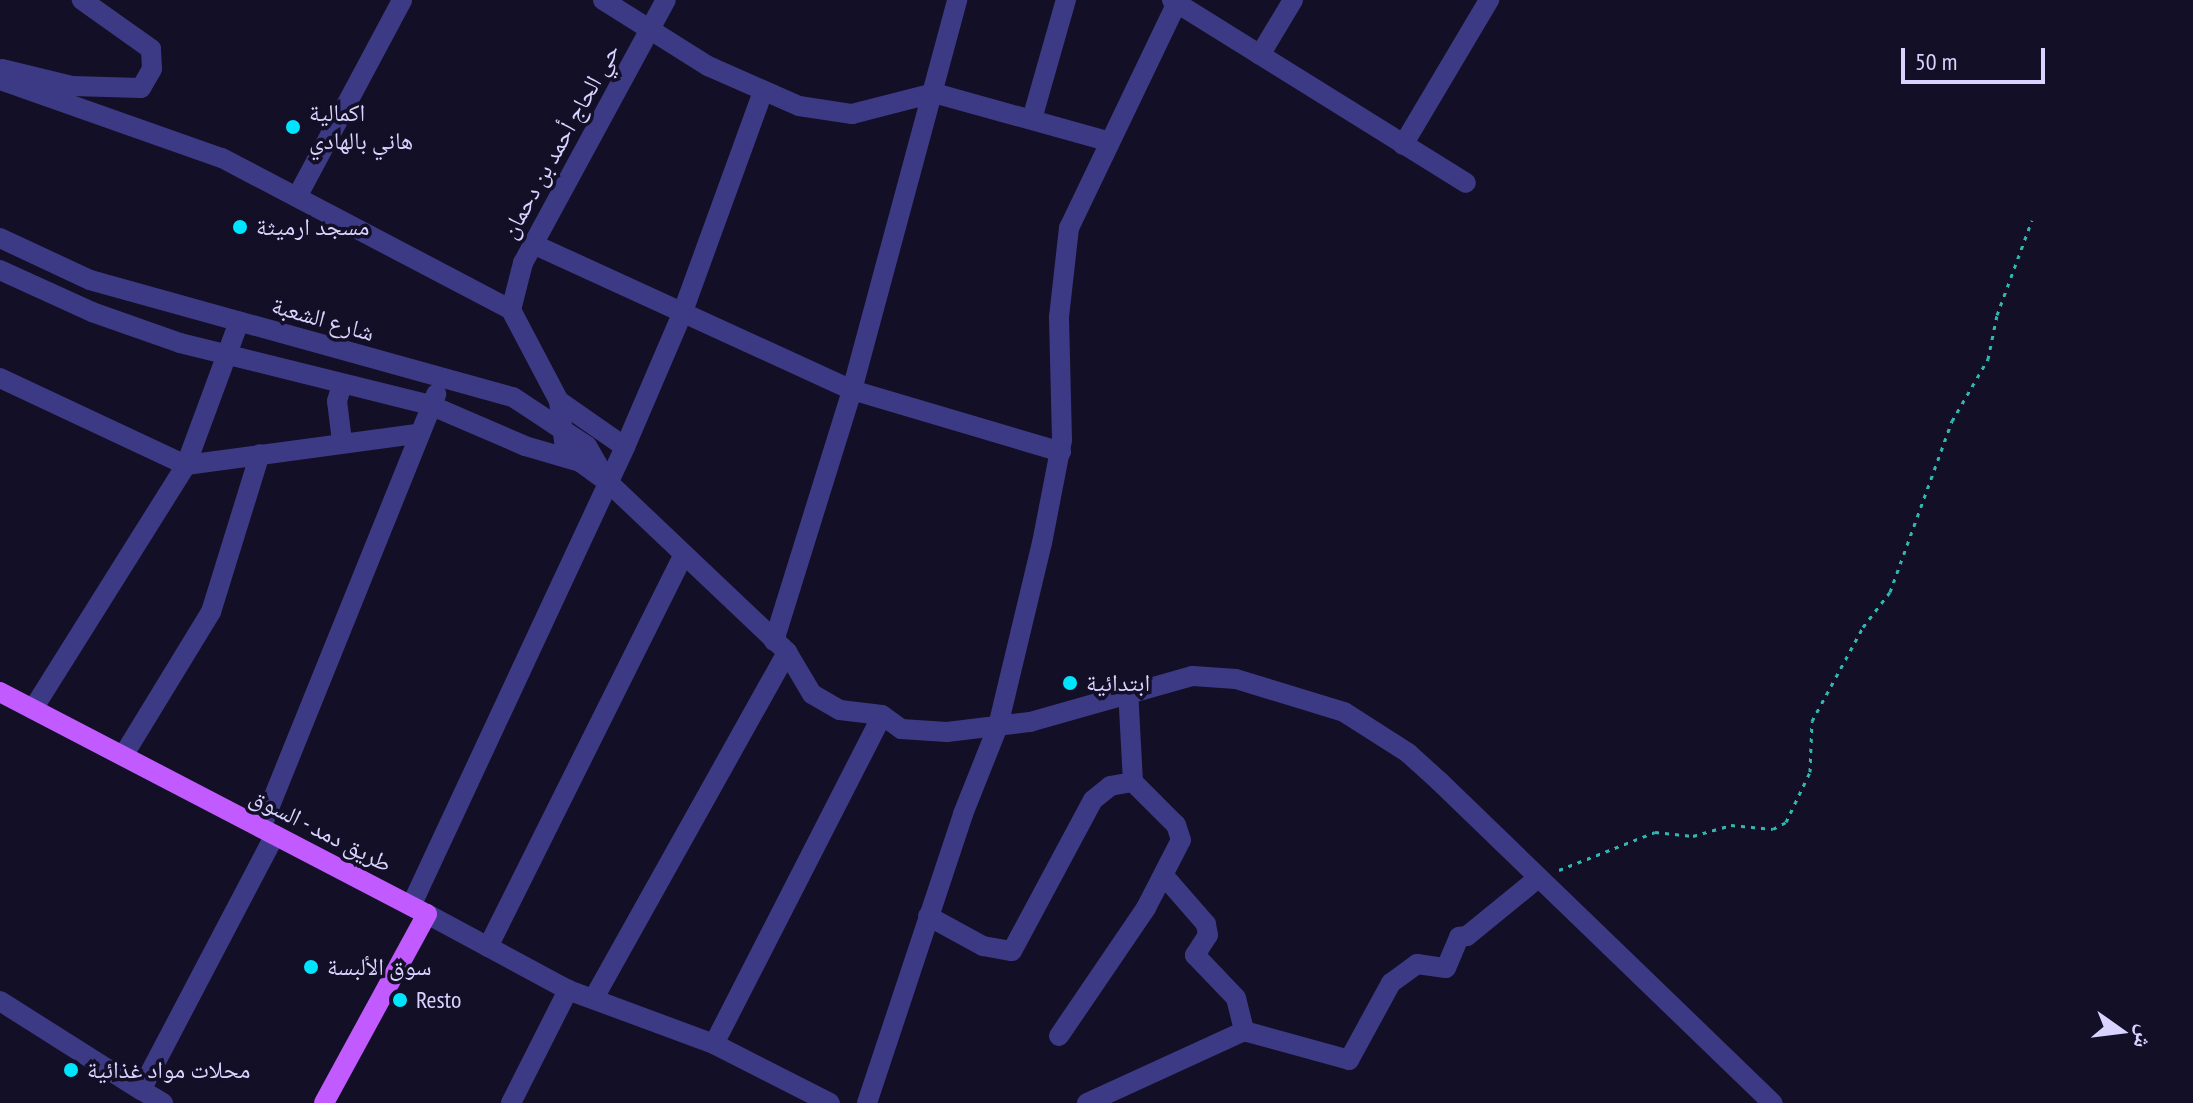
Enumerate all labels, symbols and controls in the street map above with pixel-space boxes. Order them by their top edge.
scale bar [1905,32,2049,82]
street label: حي الحاج أحمد بن دحمان [494,39,626,243]
text: 50 m [1915,46,1957,77]
place label: اكمالية هاني بالهادي [309,99,413,155]
marker: اكمالية هاني بالهادي [284,118,302,136]
place label: مسجد ارميثة [256,213,369,241]
marker: مسجد ارميثة [231,218,249,236]
street label: شارع الشعبة [268,291,378,347]
place label: ابتدائية [1086,669,1150,697]
marker: ابتدائية [1061,674,1079,692]
street label: طريق دمد - السوق [244,781,398,879]
place label: سوق الألبسة [327,953,432,981]
marker: سوق الألبسة [302,958,320,976]
place label: Resto [416,986,461,1014]
marker: Resto [391,991,409,1009]
north arrow [2081,991,2161,1071]
text: ش [2128,1022,2161,1052]
place label: محلات مواد غذائية [87,1056,250,1084]
marker: محلات مواد غذائية [62,1061,80,1079]

